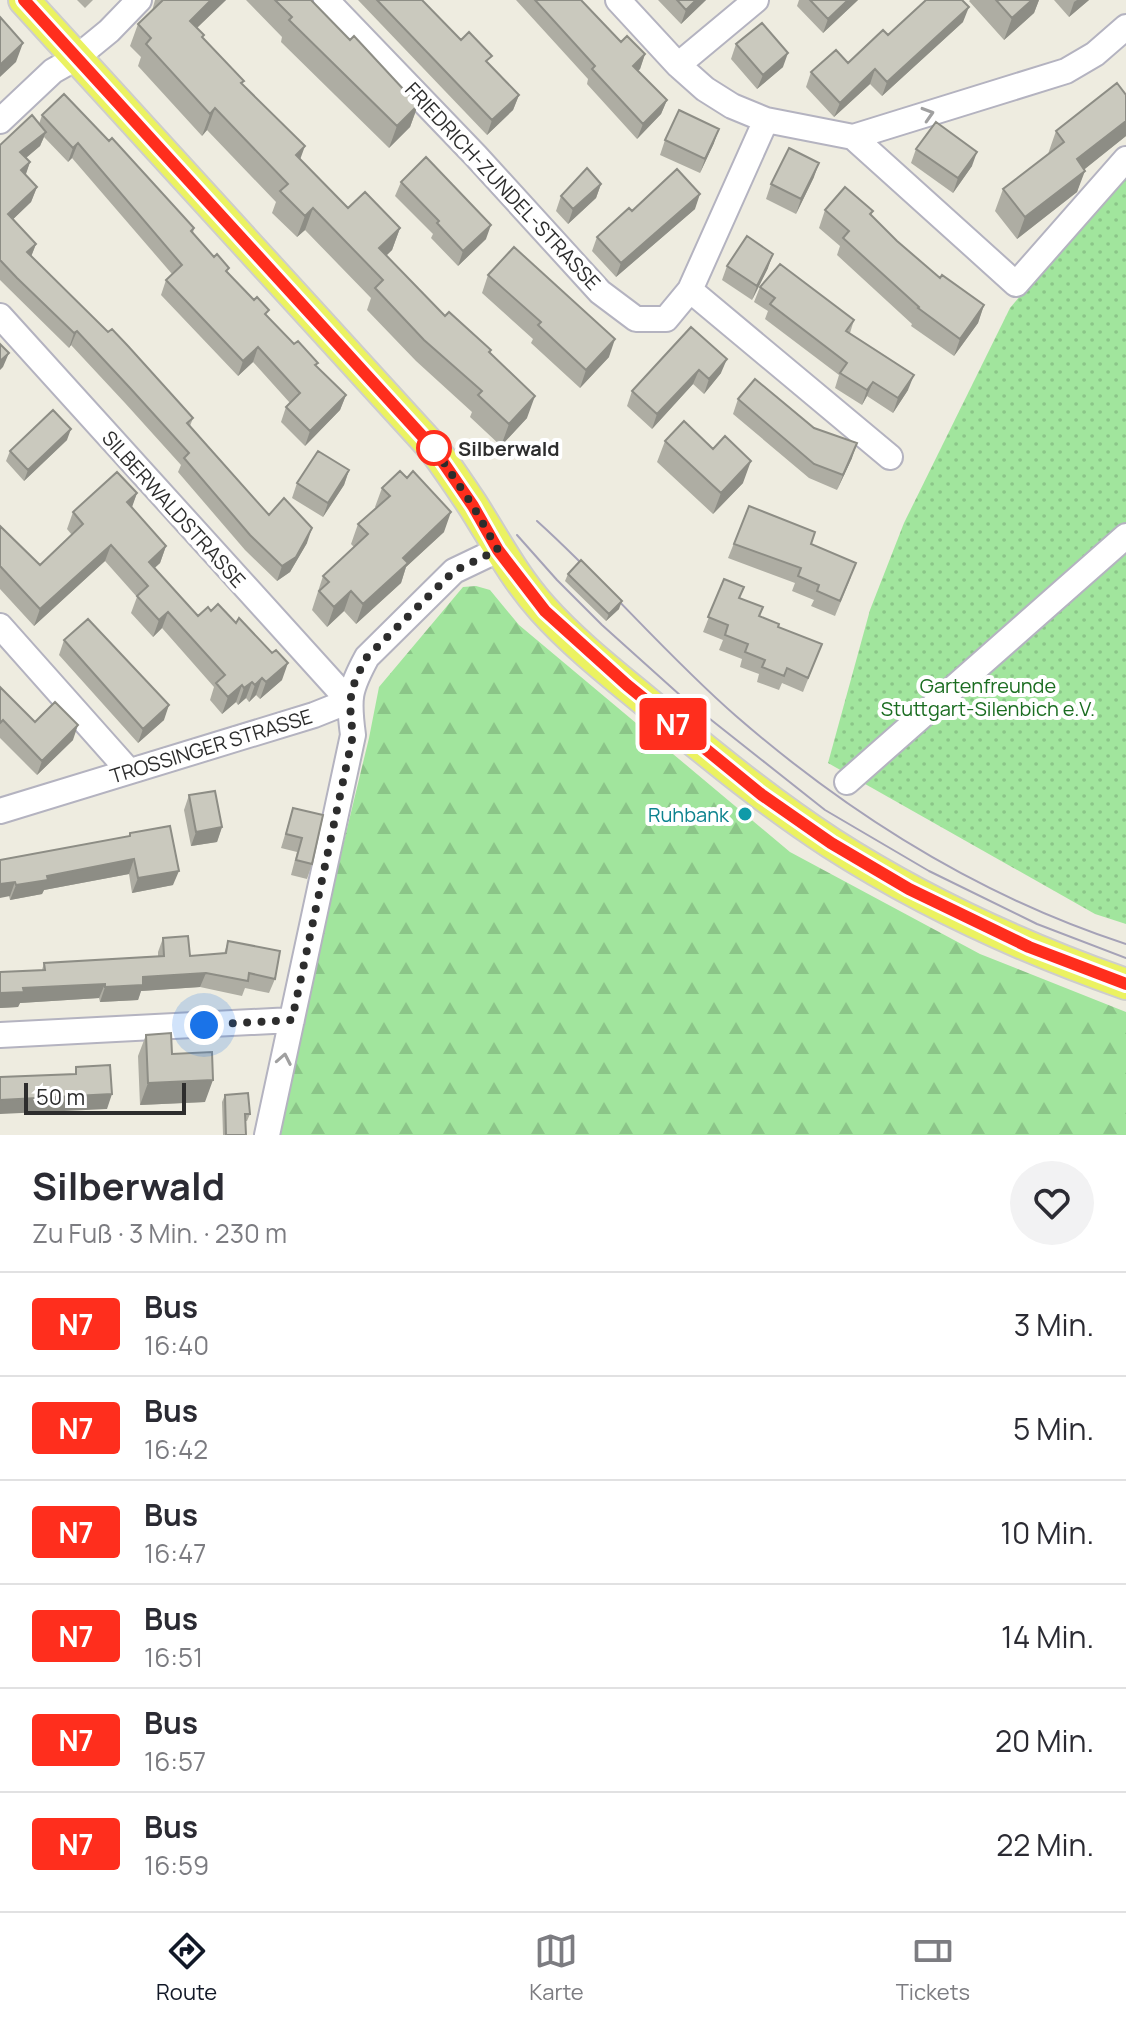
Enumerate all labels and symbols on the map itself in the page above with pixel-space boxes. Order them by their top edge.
street label: FRIEDRICH-ZUNDEL-STRASSE [399,76,607,296]
one-way arrow [920,108,934,124]
street label: SILBERWALDSTRASSE [96,425,252,593]
marker: Silberwald [417,431,451,465]
place label: Silberwald [458,435,560,462]
park label: Gartenfreunde Stuttgart-Silenbich e.V. [881,672,1095,722]
line badge: N7 [637,698,709,750]
street label: TROSSINGER STRASSE [107,702,315,790]
place label: Ruhbank [648,801,730,828]
marker: Ruhbank [736,805,754,823]
your location [184,1005,224,1045]
one-way arrow [275,1052,292,1066]
scale bar [24,1079,186,1115]

